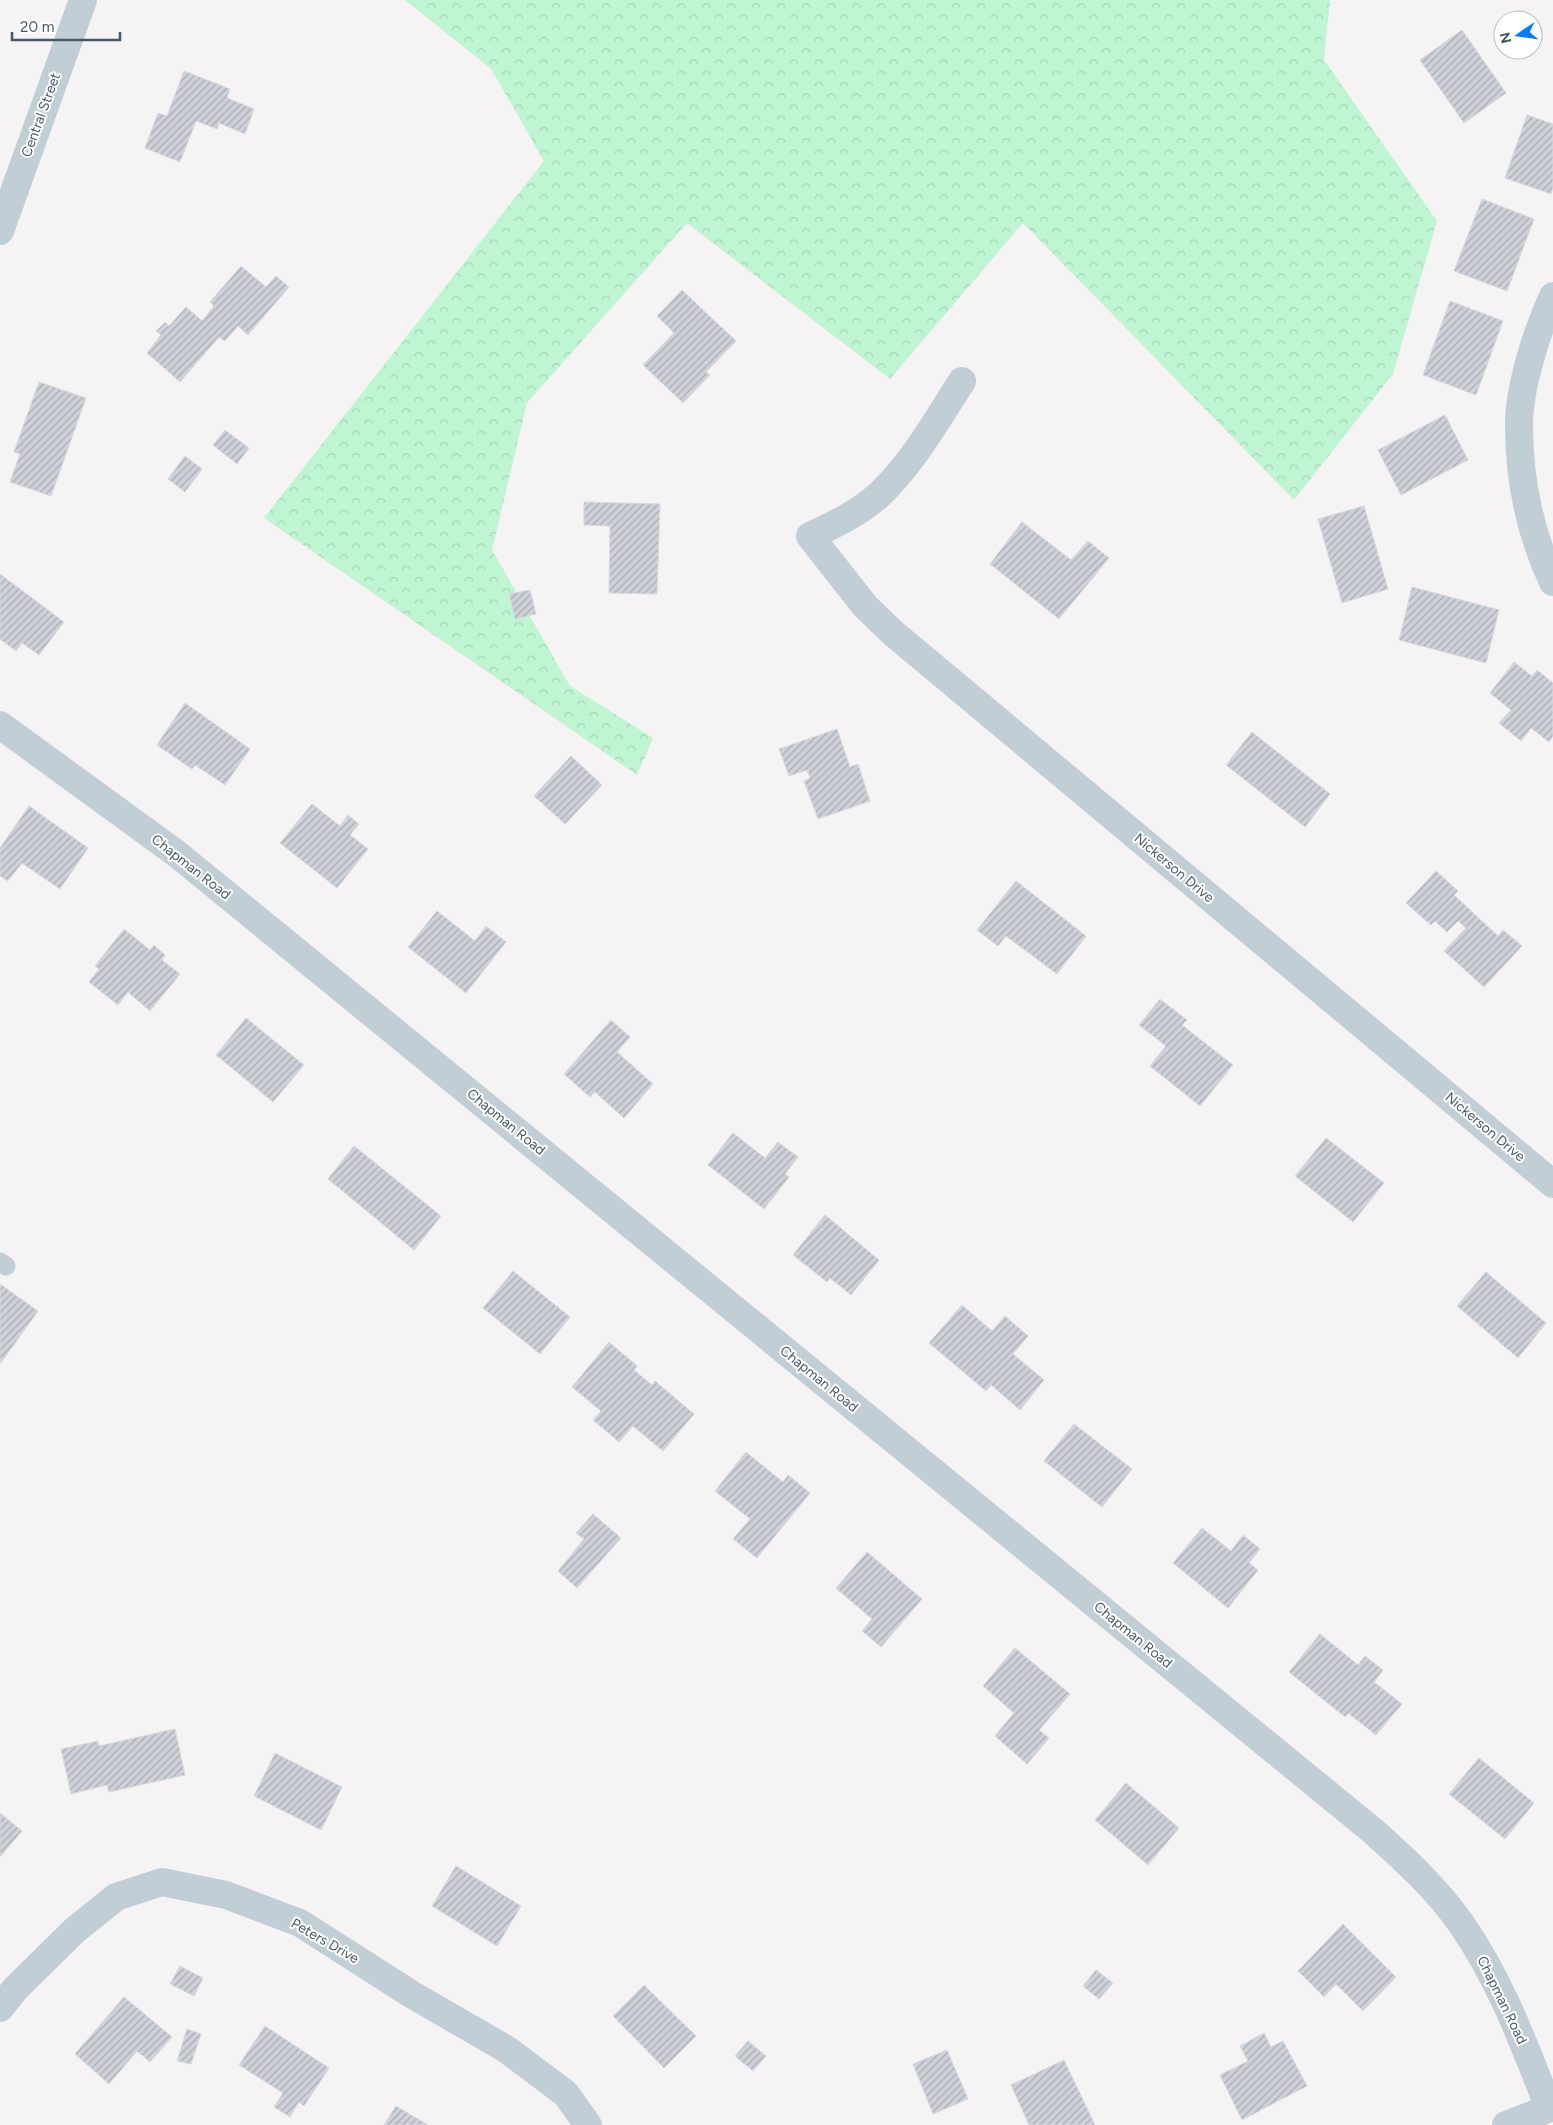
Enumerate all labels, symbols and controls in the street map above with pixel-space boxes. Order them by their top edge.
scale bar [12,10,120,42]
north arrow [1493,10,1543,60]
text: 20 m [20,18,54,36]
text: N [1496,31,1515,45]
street label: Central Street [18,71,64,159]
street label: Nickerson Drive [1131,830,1218,907]
street label: Chapman Road [148,831,234,903]
street label: Chapman Road [463,1085,549,1159]
street label: Nickerson Drive [1442,1089,1529,1166]
street label: Chapman Road [776,1342,862,1416]
street label: Chapman Road [1090,1598,1176,1672]
street label: Peters Drive [288,1915,362,1967]
street label: Chapman Road [1473,1953,1531,2047]

